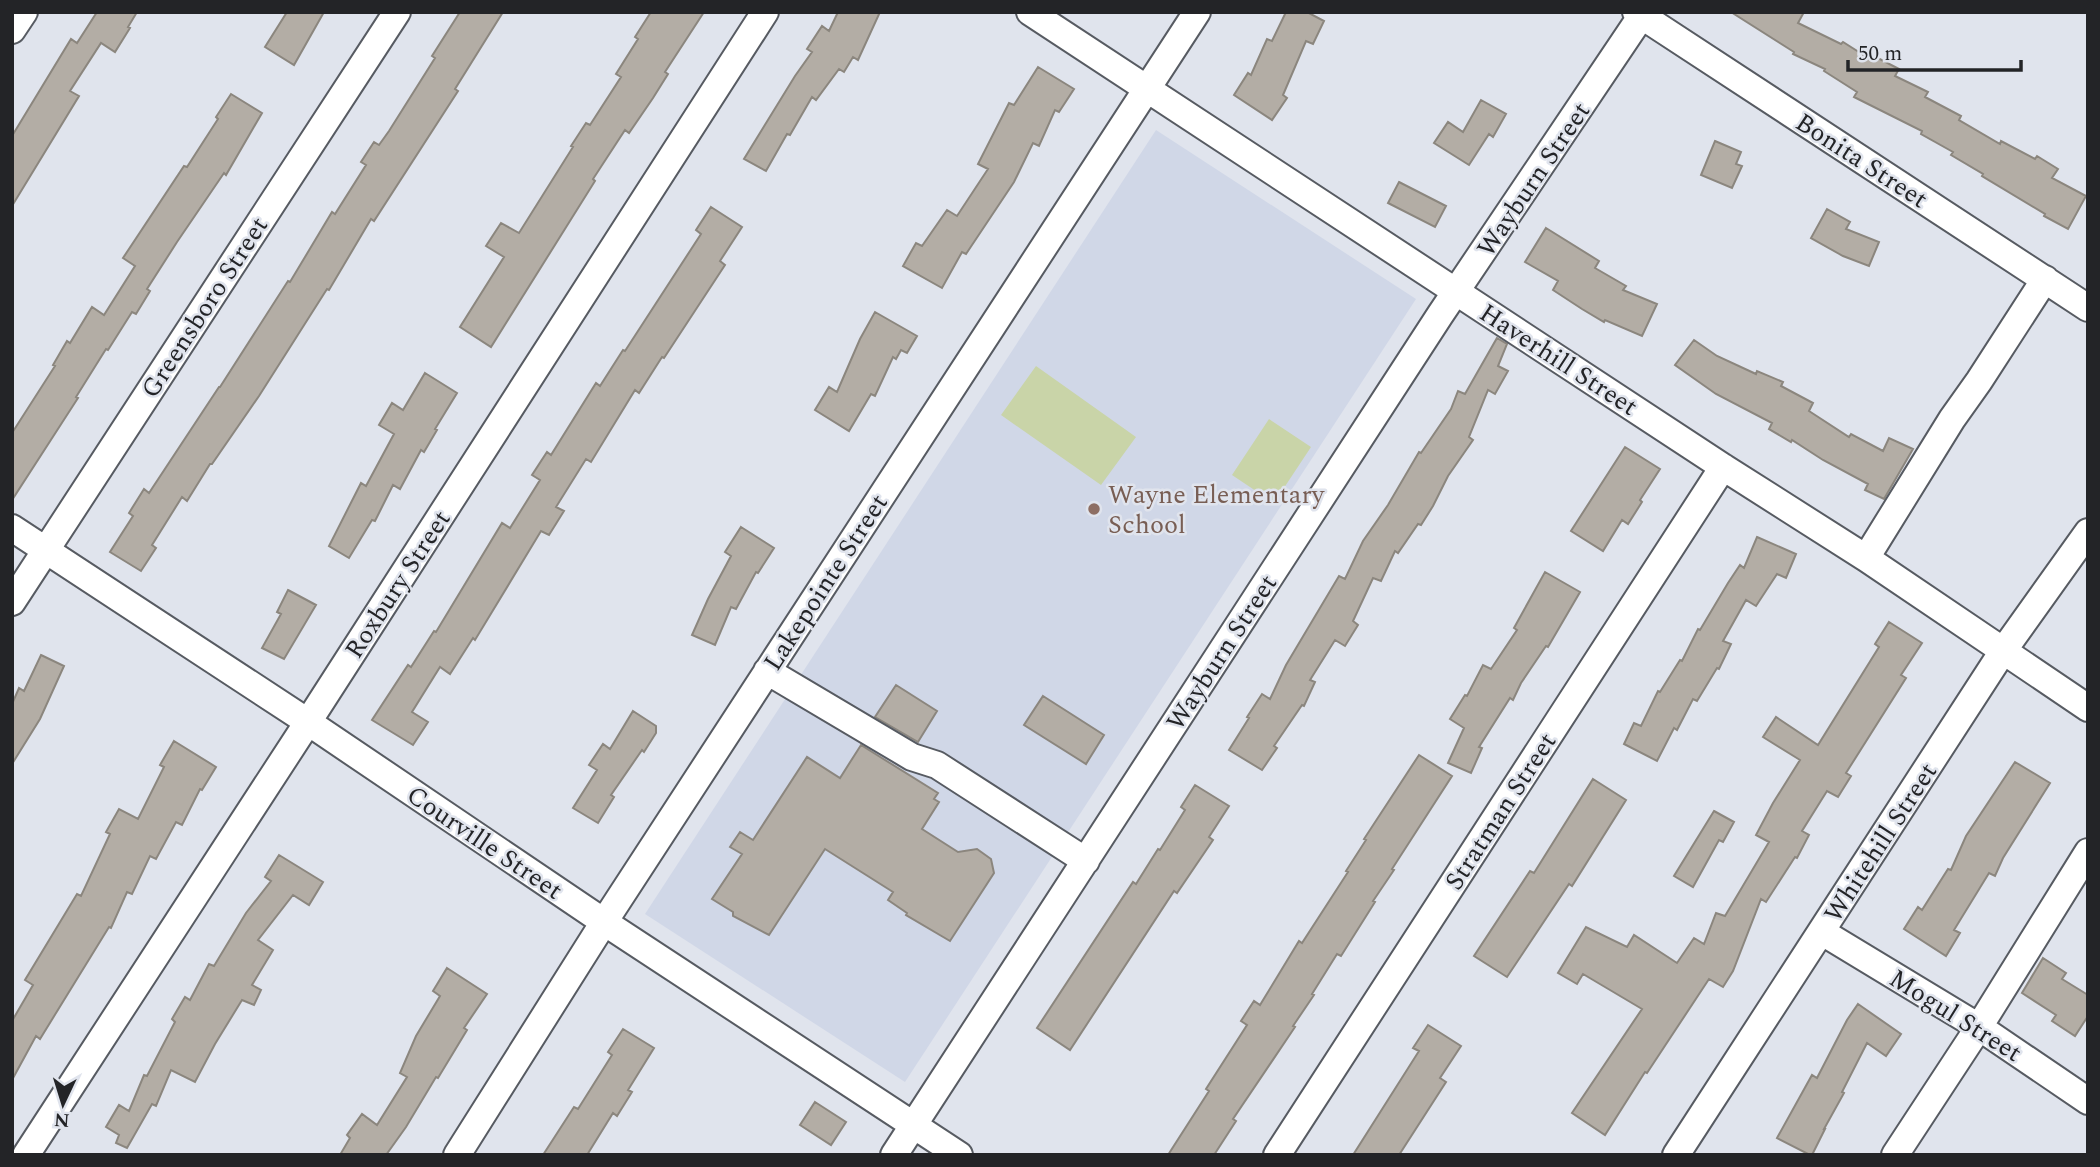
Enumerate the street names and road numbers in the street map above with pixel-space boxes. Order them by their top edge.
street label: Wayburn Street [1467,94,1601,265]
street label: Bonita Street [1787,103,1936,219]
street label: Greensboro Street [131,209,279,406]
street label: Haverhill Street [1471,293,1646,426]
street label: Lakepointe Street [753,486,898,679]
street label: Roxbury Street [335,502,461,667]
street label: Wayburn Street [1156,566,1287,739]
street label: Stratman Street [1435,725,1567,898]
street label: Whitehill Street [1814,755,1948,930]
street label: Courville Street [398,776,571,910]
street label: Mogul Street [1881,959,2030,1073]

